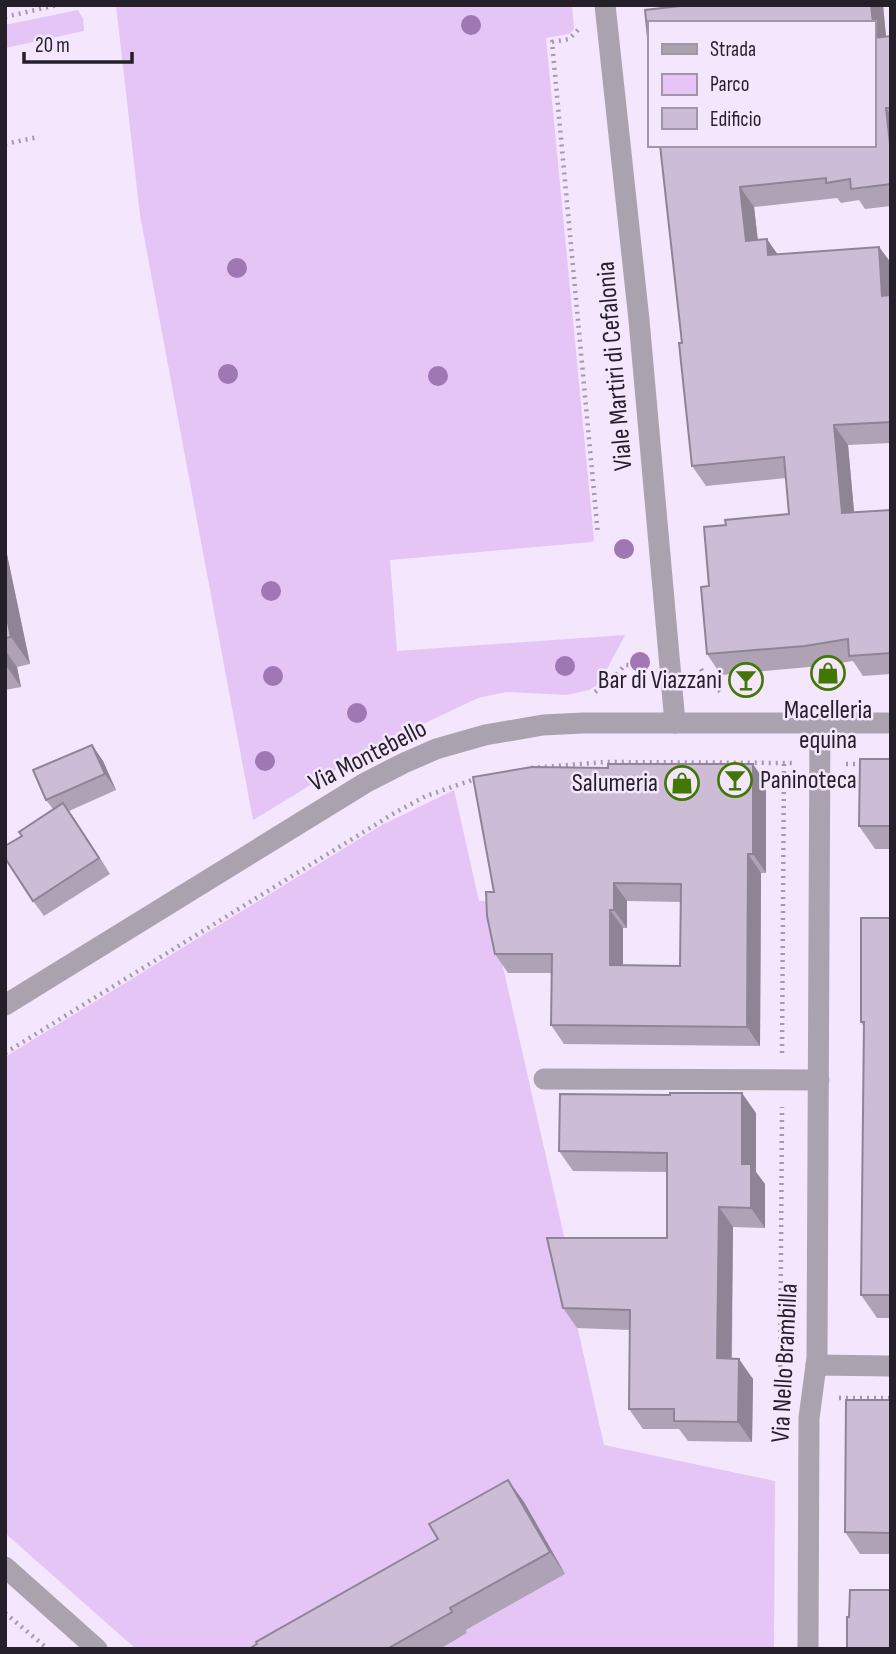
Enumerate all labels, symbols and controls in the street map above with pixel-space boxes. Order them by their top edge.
scale bar [24,21,133,65]
legend [648,21,875,147]
text: 20 m [35,33,70,58]
text: Strada [710,37,756,62]
text: Parco [710,72,749,97]
text: Edificio [710,107,761,132]
street label: Viale Martiri di Cefalonia [590,260,640,472]
shop icon: Macelleria equina [809,654,847,692]
bar icon: Bar di Viazzani [727,661,765,699]
place label: Bar di Viazzani [598,665,722,696]
place label: Macelleria equina [784,695,872,756]
street label: Via Montebello [304,713,432,799]
bar icon: Paninoteca [716,761,754,799]
shop icon: Salumeria [663,764,701,802]
place label: Paninoteca [760,765,857,796]
place label: Salumeria [572,768,658,799]
street label: Via Nello Brambilla [765,1282,805,1444]

